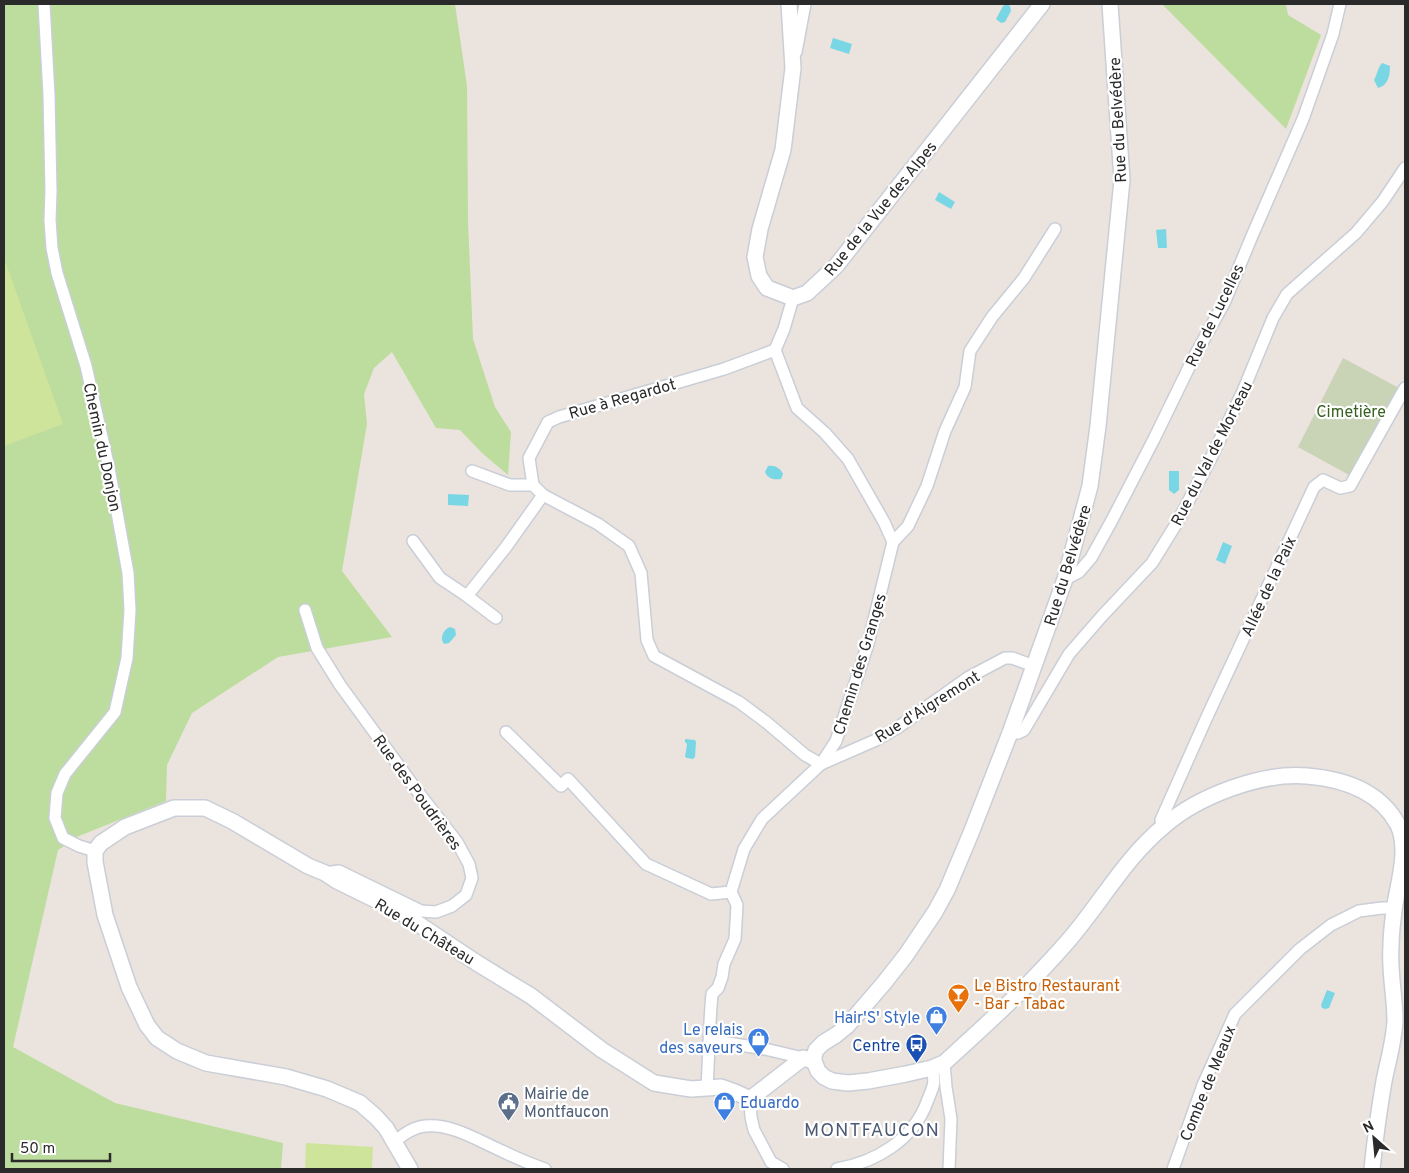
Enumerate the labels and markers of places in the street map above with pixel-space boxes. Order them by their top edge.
place label: Le Bistro Restaurant - Bar - Tabac [974,977,1120,1015]
bar icon: Le Bistro Restaurant - Bar - Tabac [946,982,970,1013]
shop icon: Hair'S' Style [924,1005,948,1036]
place label: Hair'S' Style [834,1009,920,1029]
place label: Le relais des saveurs [659,1021,743,1059]
shop icon: Le relais des saveurs [747,1026,771,1057]
bus stop icon: Centre [904,1033,928,1064]
place label: Centre [852,1037,900,1057]
place label: Mairie de Montfaucon [524,1085,609,1123]
public building icon: Mairie de Montfaucon [496,1090,520,1121]
shop icon: Eduardo [712,1090,736,1121]
place label: Eduardo [740,1094,800,1114]

